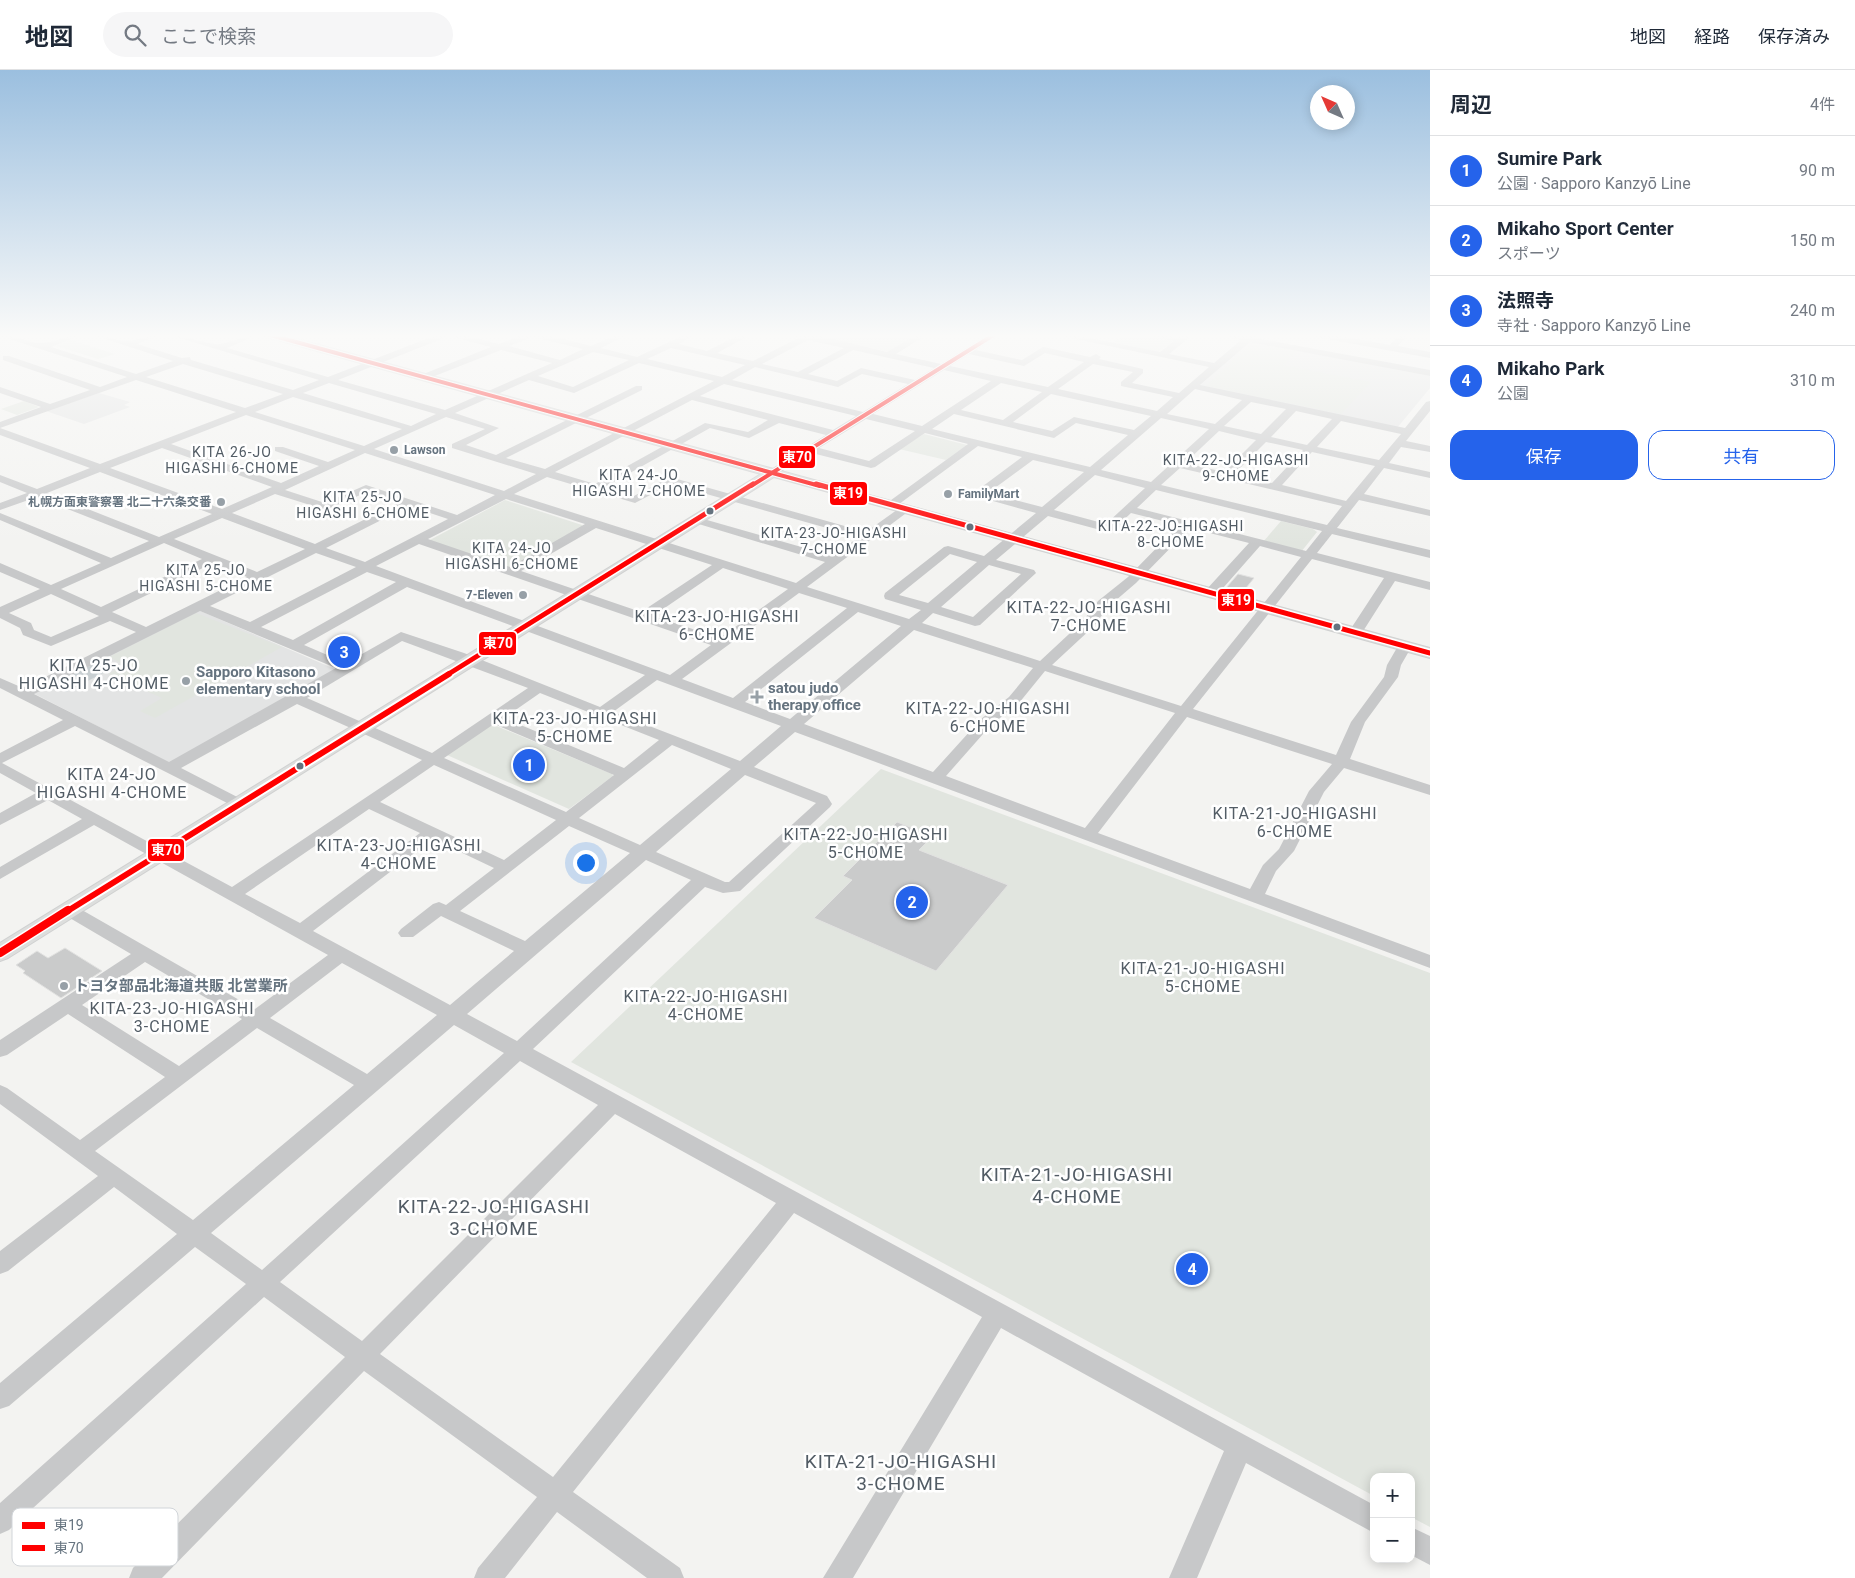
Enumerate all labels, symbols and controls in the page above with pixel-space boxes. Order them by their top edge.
search box [103,12,453,57]
icon: search [121,21,149,49]
text: 地図 [25,23,73,51]
text: ここで検索 [161,25,256,48]
text: 地図 [1630,26,1666,47]
text: 経路 [1694,26,1730,47]
text: 保存済み [1758,26,1830,47]
north arrow [1310,85,1355,130]
text: 周辺 [1450,93,1492,117]
text: 4件 [1810,95,1835,114]
text: Sumire Park [1497,147,1602,170]
text: 1 [1461,161,1471,180]
text: 90 m [1799,161,1835,180]
text: 公園 · Sapporo Kanzyō Line [1497,174,1691,193]
text: Mikaho Sport Center [1497,217,1674,240]
text: 2 [1461,231,1471,250]
text: 150 m [1790,231,1835,250]
text: スポーツ [1497,244,1561,263]
text: 法照寺 [1497,289,1554,312]
text: 3 [1461,301,1471,320]
text: 240 m [1790,301,1835,320]
text: 寺社 · Sapporo Kanzyō Line [1497,316,1691,335]
text: Mikaho Park [1497,357,1605,380]
text: 4 [1461,371,1471,390]
text: 310 m [1790,371,1835,390]
text: 公園 [1497,384,1529,403]
button: 保存 [1450,430,1638,480]
button: 共有 [1648,430,1835,480]
place label: Lawson [404,443,446,457]
district label: KITA 26-JO HIGASHI 6-CHOME [165,444,299,476]
marker: Lawson [388,444,400,456]
line badge: 東70 [778,445,816,469]
text: 東70 [782,449,812,465]
district label: KITA-22-JO-HIGASHI 9-CHOME [1163,452,1309,484]
district label: KITA 24-JO HIGASHI 7-CHOME [572,467,706,499]
line badge: 東19 [829,481,868,506]
text: 東19 [833,485,863,501]
place label: FamilyMart [958,487,1019,501]
marker: FamilyMart [942,488,954,500]
district label: KITA 25-JO HIGASHI 6-CHOME [296,489,430,521]
place label: 札幌方面東警察署 北二十六条交番 [28,495,212,509]
marker: 札幌方面東警察署 北二十六条交番 [215,496,227,508]
unlabelled marker [705,506,715,516]
district label: KITA-22-JO-HIGASHI 8-CHOME [1098,518,1244,550]
unlabelled marker [965,522,975,532]
district label: KITA-23-JO-HIGASHI 7-CHOME [761,525,907,557]
district label: KITA 24-JO HIGASHI 6-CHOME [445,540,579,572]
district label: KITA 25-JO HIGASHI 5-CHOME [139,562,273,594]
place label: 7-Eleven [466,588,513,602]
line badge: 東19 [1217,588,1255,612]
marker: 7-Eleven [517,589,529,601]
text: 東19 [1221,592,1251,608]
district label: KITA-22-JO-HIGASHI 7-CHOME [1007,598,1171,635]
district label: KITA-23-JO-HIGASHI 6-CHOME [635,607,799,644]
unlabelled marker [1332,622,1342,632]
line badge: 東70 [478,631,517,656]
pin: 3 [328,633,360,671]
text: 東70 [483,635,513,651]
district label: KITA 25-JO HIGASHI 4-CHOME [19,656,169,693]
place label: Sapporo Kitasono elementary school [196,663,321,698]
marker: Sapporo Kitasono elementary school [180,675,192,687]
place label: satou judo therapy office [768,679,861,714]
marker: satou judo therapy office [750,690,764,704]
district label: KITA-22-JO-HIGASHI 6-CHOME [906,699,1070,736]
district label: KITA-23-JO-HIGASHI 5-CHOME [493,709,657,746]
pin: 1 [513,746,545,784]
unlabelled marker [295,761,305,771]
district label: KITA 24-JO HIGASHI 4-CHOME [37,765,187,802]
district label: KITA-21-JO-HIGASHI 6-CHOME [1213,804,1377,841]
district label: KITA-22-JO-HIGASHI 5-CHOME [784,825,948,862]
district label: KITA-23-JO-HIGASHI 4-CHOME [317,836,481,873]
line badge: 東70 [147,838,185,862]
text: 東70 [151,842,181,858]
your location [573,850,599,876]
pin: 2 [896,883,928,921]
district label: KITA-21-JO-HIGASHI 5-CHOME [1121,959,1285,996]
place label: トヨタ部品北海道共販 北営業所 [74,977,288,995]
marker: トヨタ部品北海道共販 北営業所 [58,980,70,992]
district label: KITA-22-JO-HIGASHI 4-CHOME [624,987,788,1024]
district label: KITA-23-JO-HIGASHI 3-CHOME [90,999,254,1036]
district label: KITA-21-JO-HIGASHI 4-CHOME [981,1163,1173,1208]
district label: KITA-22-JO-HIGASHI 3-CHOME [398,1195,590,1240]
pin: 4 [1176,1250,1208,1288]
district label: KITA-21-JO-HIGASHI 3-CHOME [805,1450,997,1495]
map controls [1370,1473,1415,1563]
button: + [1370,1473,1415,1518]
legend [12,1508,178,1566]
text: 東19 [54,1517,84,1533]
button: − [1370,1518,1415,1563]
text: 東70 [54,1540,84,1556]

